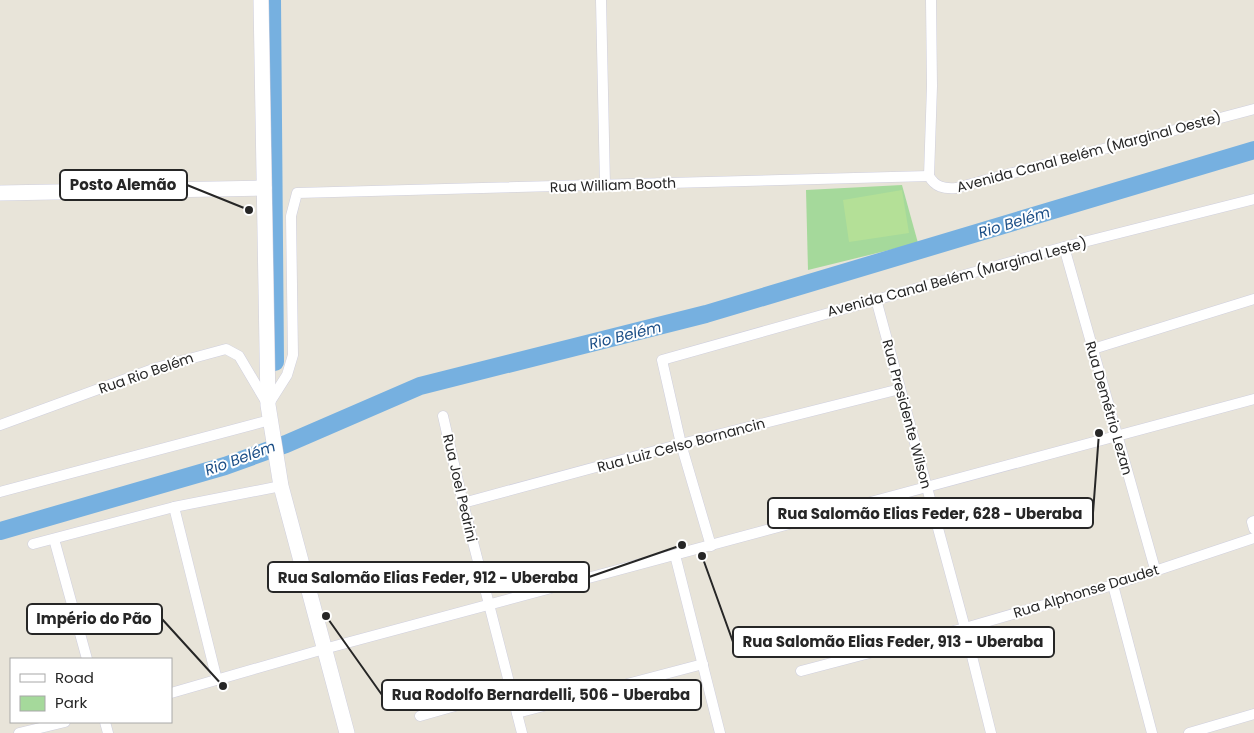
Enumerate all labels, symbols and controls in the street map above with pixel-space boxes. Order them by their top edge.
street label: Avenida Canal Belém (Marginal Oeste) [954,107,1224,197]
callout: Posto Alemão [60,170,187,200]
street label: Rua William Booth [550,173,676,197]
text: Posto Alemão [70,174,177,195]
water label: Rio Belém [976,201,1052,243]
street label: Avenida Canal Belém (Marginal Leste) [825,233,1089,321]
water label: Rio Belém [587,316,663,354]
street label: Rua Presidente Wilson [877,337,937,491]
street label: Rua Demétrio Lezan [1080,339,1138,477]
street label: Rua Rio Belém [96,347,196,399]
street label: Rua Luiz Celso Bornancin [595,413,767,477]
street label: Rua Joel Pedrini [438,432,482,544]
water label: Rio Belém [202,436,278,480]
callout: Rua Salomão Elias Feder, 628 - Uberaba [768,498,1093,528]
text: Rua Salomão Elias Feder, 628 - Uberaba [778,503,1082,524]
street label: Rua Alphonse Daudet [1011,559,1161,623]
callout: Rua Salomão Elias Feder, 912 - Uberaba [268,562,589,592]
text: Rua Salomão Elias Feder, 912 - Uberaba [278,567,578,588]
callout: Império do Pão [27,604,162,634]
text: Império do Pão [36,608,152,629]
callout: Rua Salomão Elias Feder, 913 - Uberaba [733,627,1054,657]
text: Rua Salomão Elias Feder, 913 - Uberaba [743,631,1043,652]
legend [10,658,172,723]
text: Road [55,667,94,688]
callout: Rua Rodolfo Bernardelli, 506 - Uberaba [382,680,701,710]
text: Rua Rodolfo Bernardelli, 506 - Uberaba [392,684,690,705]
text: Park [55,692,87,713]

